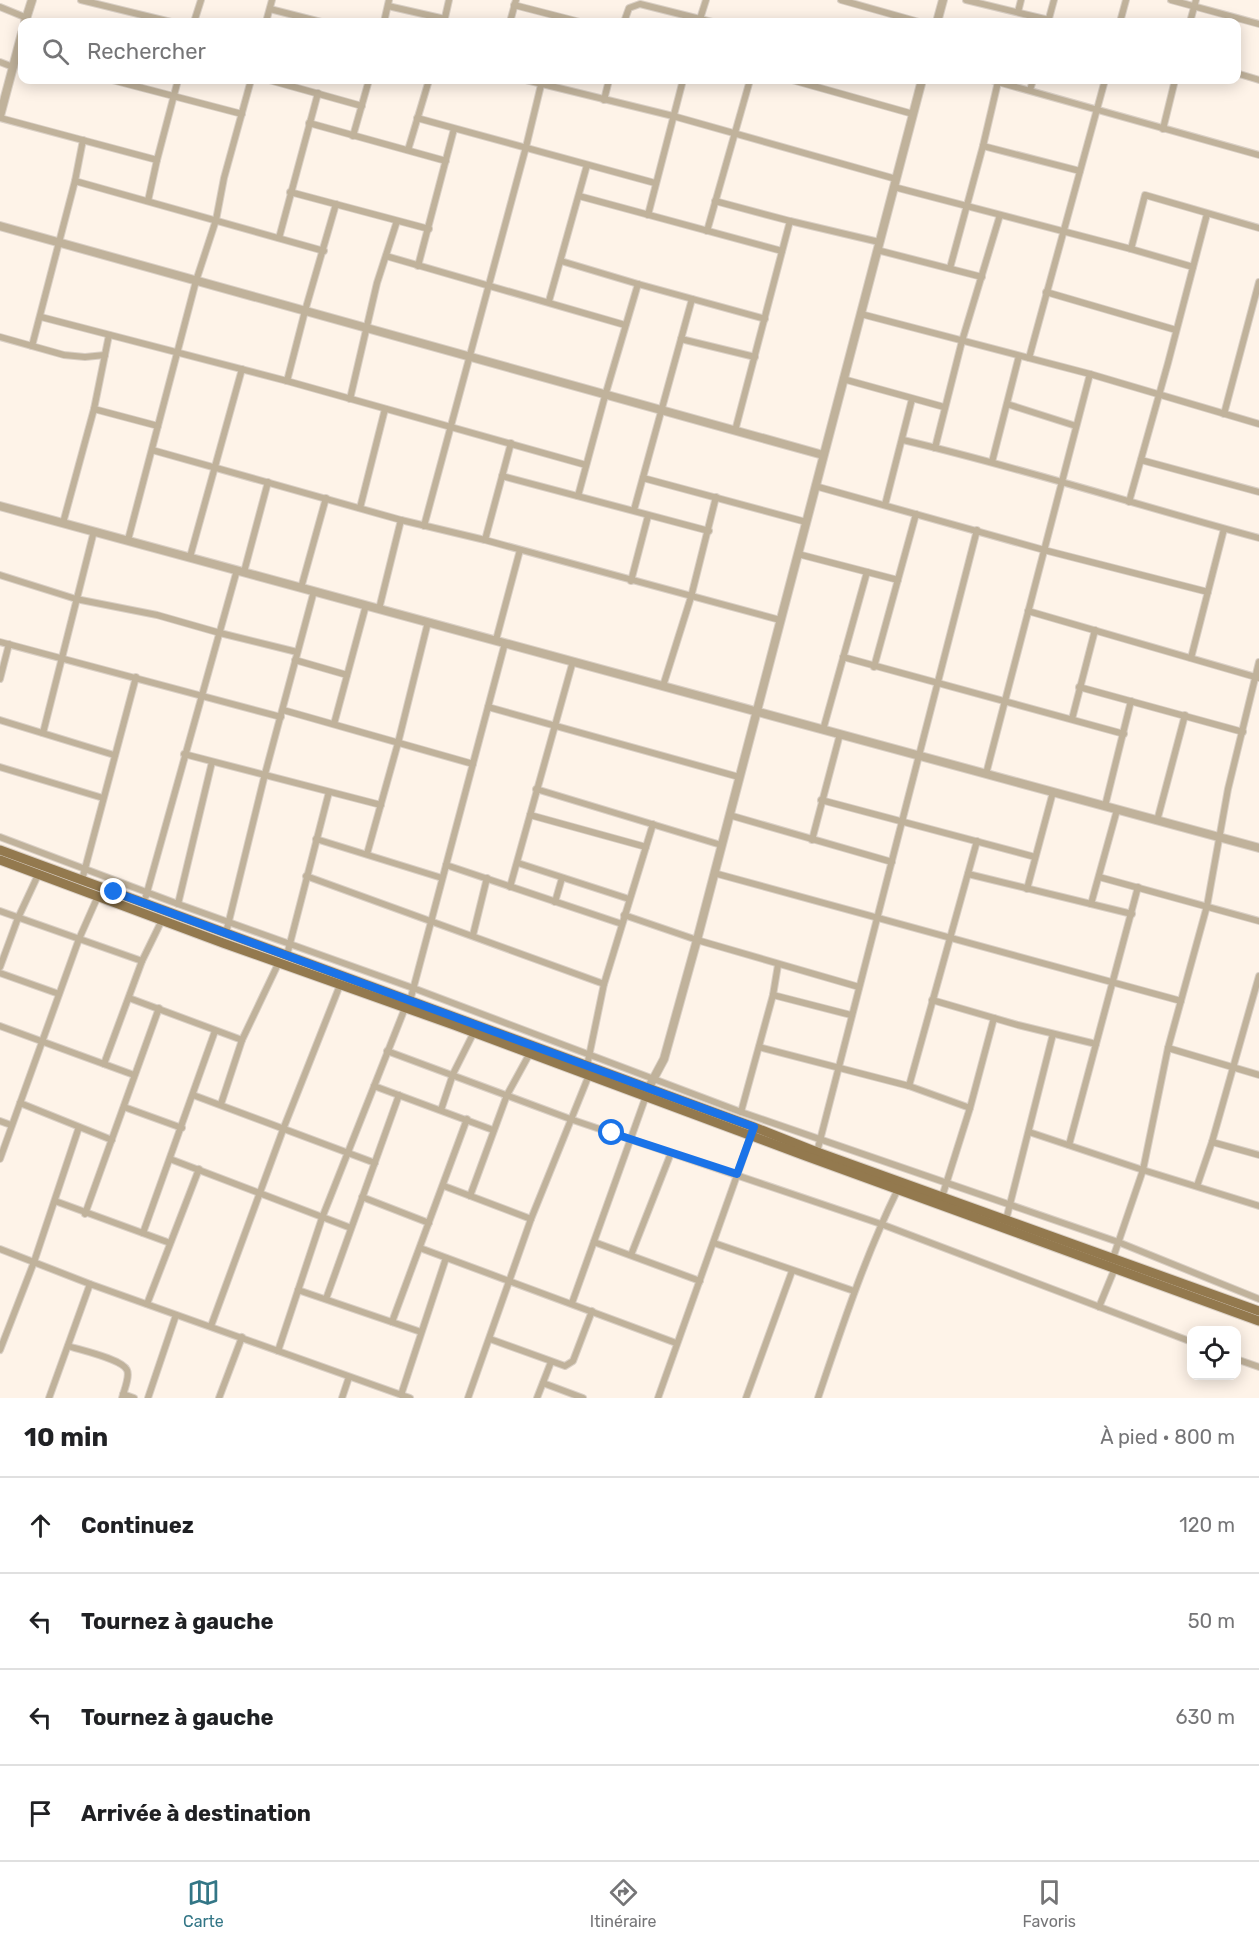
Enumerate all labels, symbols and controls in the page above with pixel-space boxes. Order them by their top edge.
search box [18,18,1241,84]
icon: search [39,35,72,68]
text: Rechercher [87,38,206,65]
route end [100,878,126,904]
route start [598,1119,624,1145]
map controls [1187,1326,1241,1380]
button: locate [1187,1326,1241,1380]
text: 10 min [24,1422,108,1453]
text: À pied · 800 m [1100,1425,1235,1449]
icon: ahead [24,1509,57,1542]
text: Continuez [81,1512,194,1539]
text: 120 m [1179,1513,1235,1537]
icon: left [24,1605,57,1638]
text: Tournez à gauche [81,1608,274,1635]
text: 50 m [1188,1609,1235,1633]
icon: left [24,1701,57,1734]
text: Tournez à gauche [81,1704,274,1731]
text: 630 m [1176,1705,1235,1729]
icon: arrive [24,1797,57,1830]
text: Arrivée à destination [81,1800,311,1827]
tab: Carte [183,1876,224,1931]
tab: Itinéraire [590,1876,657,1931]
tab: Favoris [1023,1876,1076,1931]

